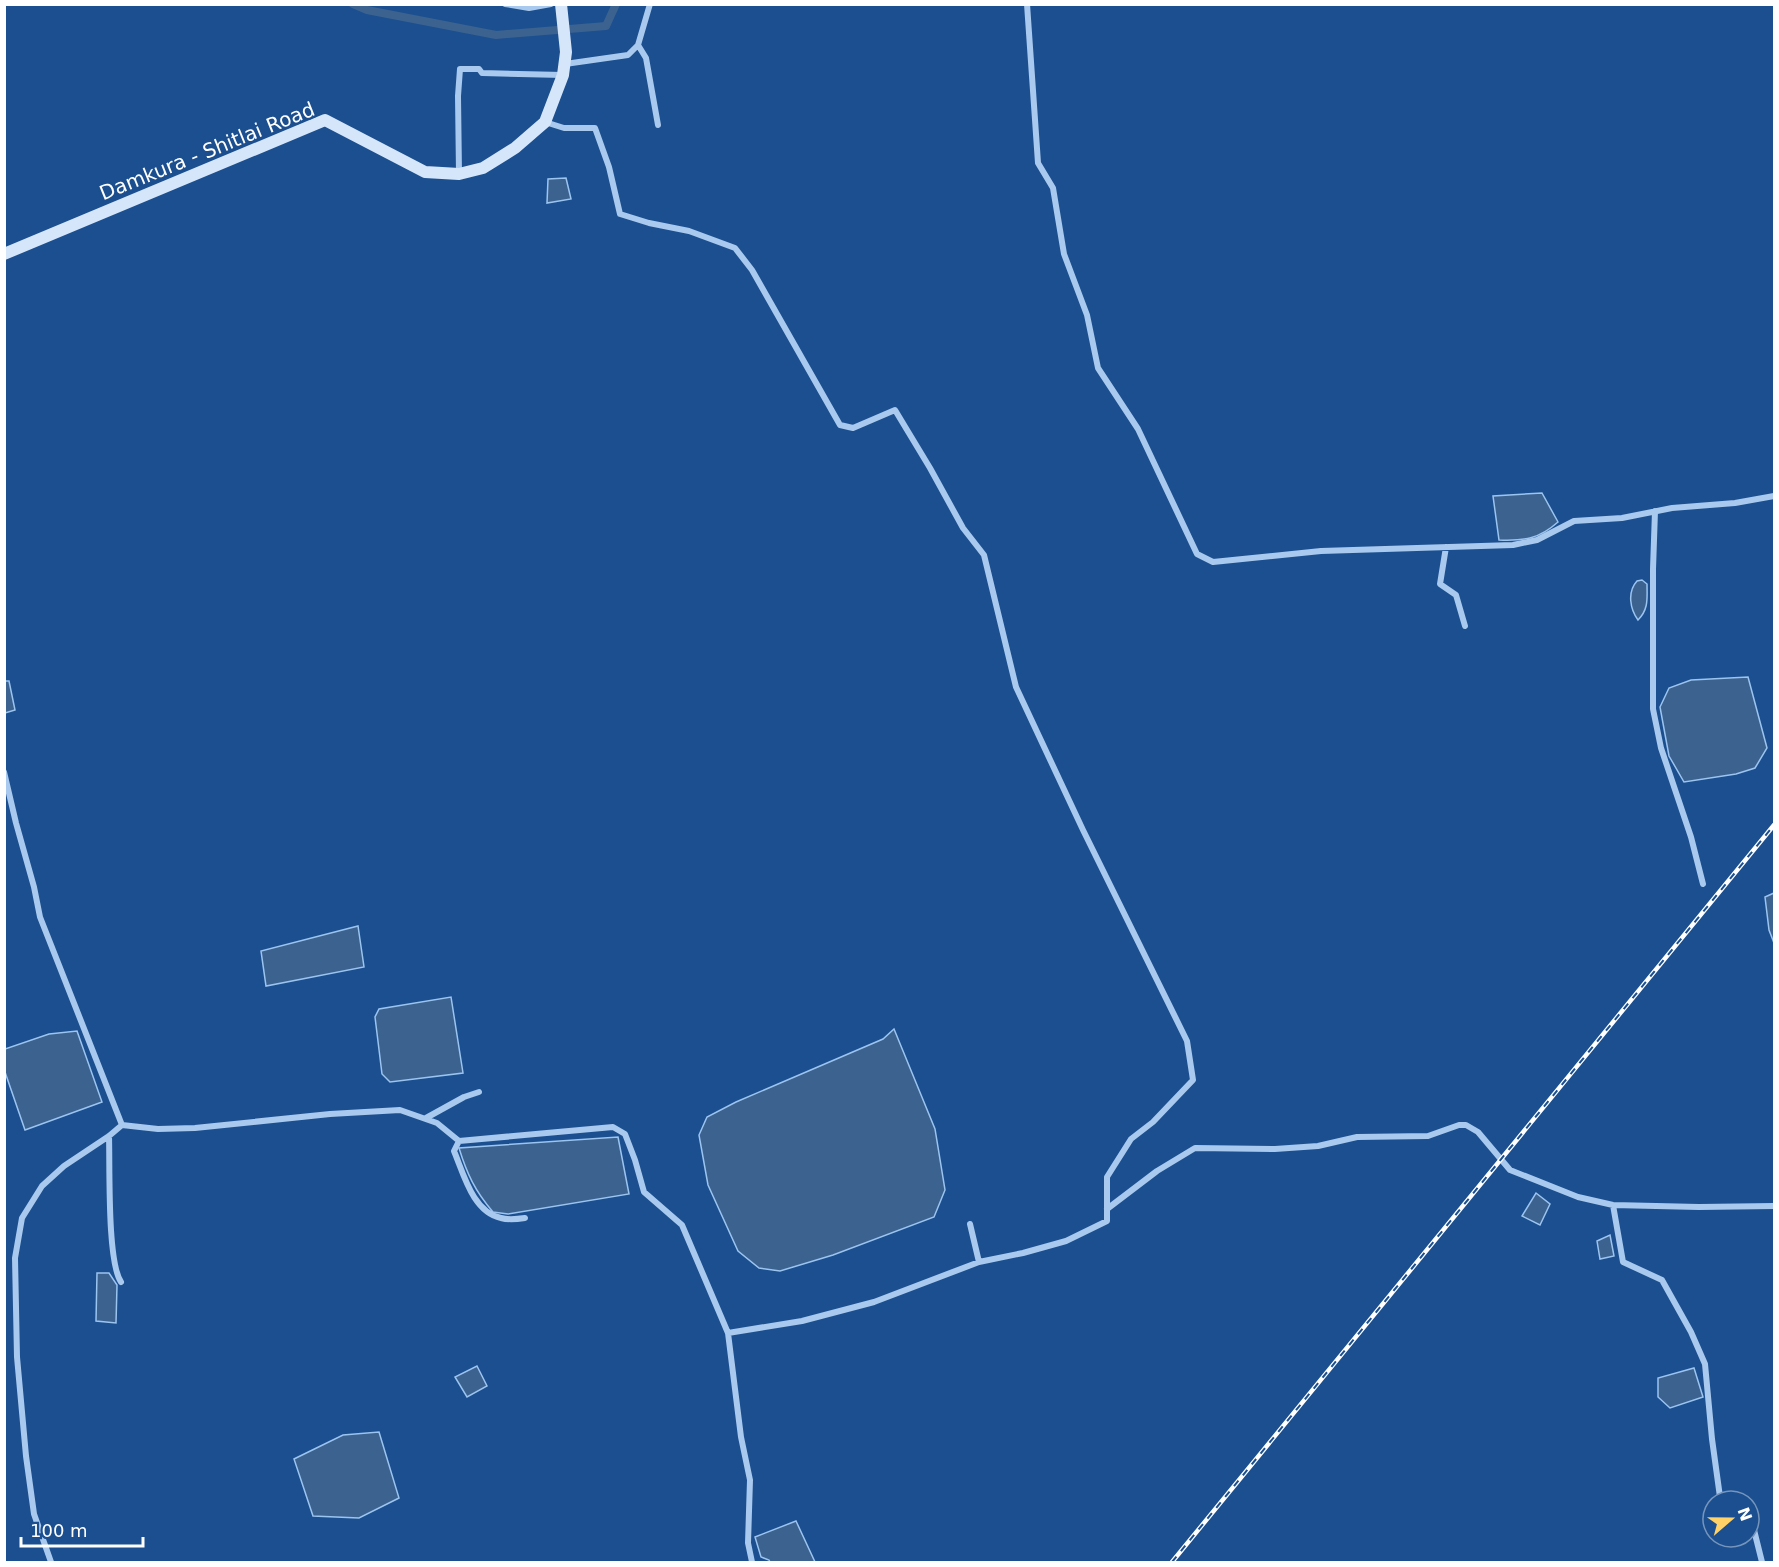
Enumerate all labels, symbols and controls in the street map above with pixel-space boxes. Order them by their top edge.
street label: Damkura - Shitlai Road [96,97,318,205]
north arrow [1701,1489,1761,1549]
text: N [1733,1504,1756,1524]
scale bar [21,1510,142,1548]
text: 100 m [30,1520,88,1541]

